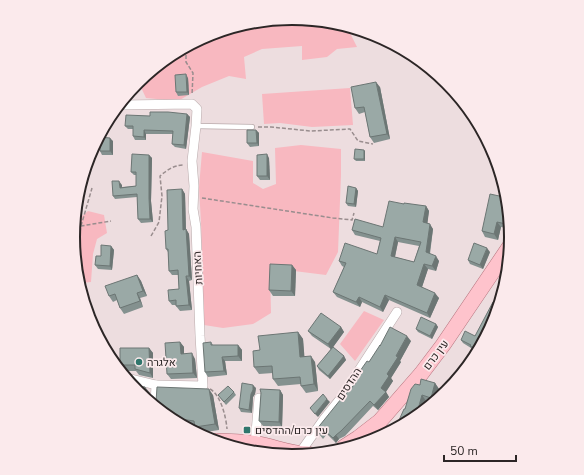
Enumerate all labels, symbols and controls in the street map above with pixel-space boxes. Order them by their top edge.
street label: האחיות [190,251,206,285]
street label: עין כרם [420,337,452,373]
place label: אלגרה [147,355,176,370]
marker: אלגרה [134,357,144,367]
street label: ההדסים [333,365,365,403]
place label: עין כרם/ההדסים [255,423,328,438]
marker: עין כרם/ההדסים [242,425,252,435]
scale bar [444,437,516,463]
text: 50 m [450,443,478,459]

